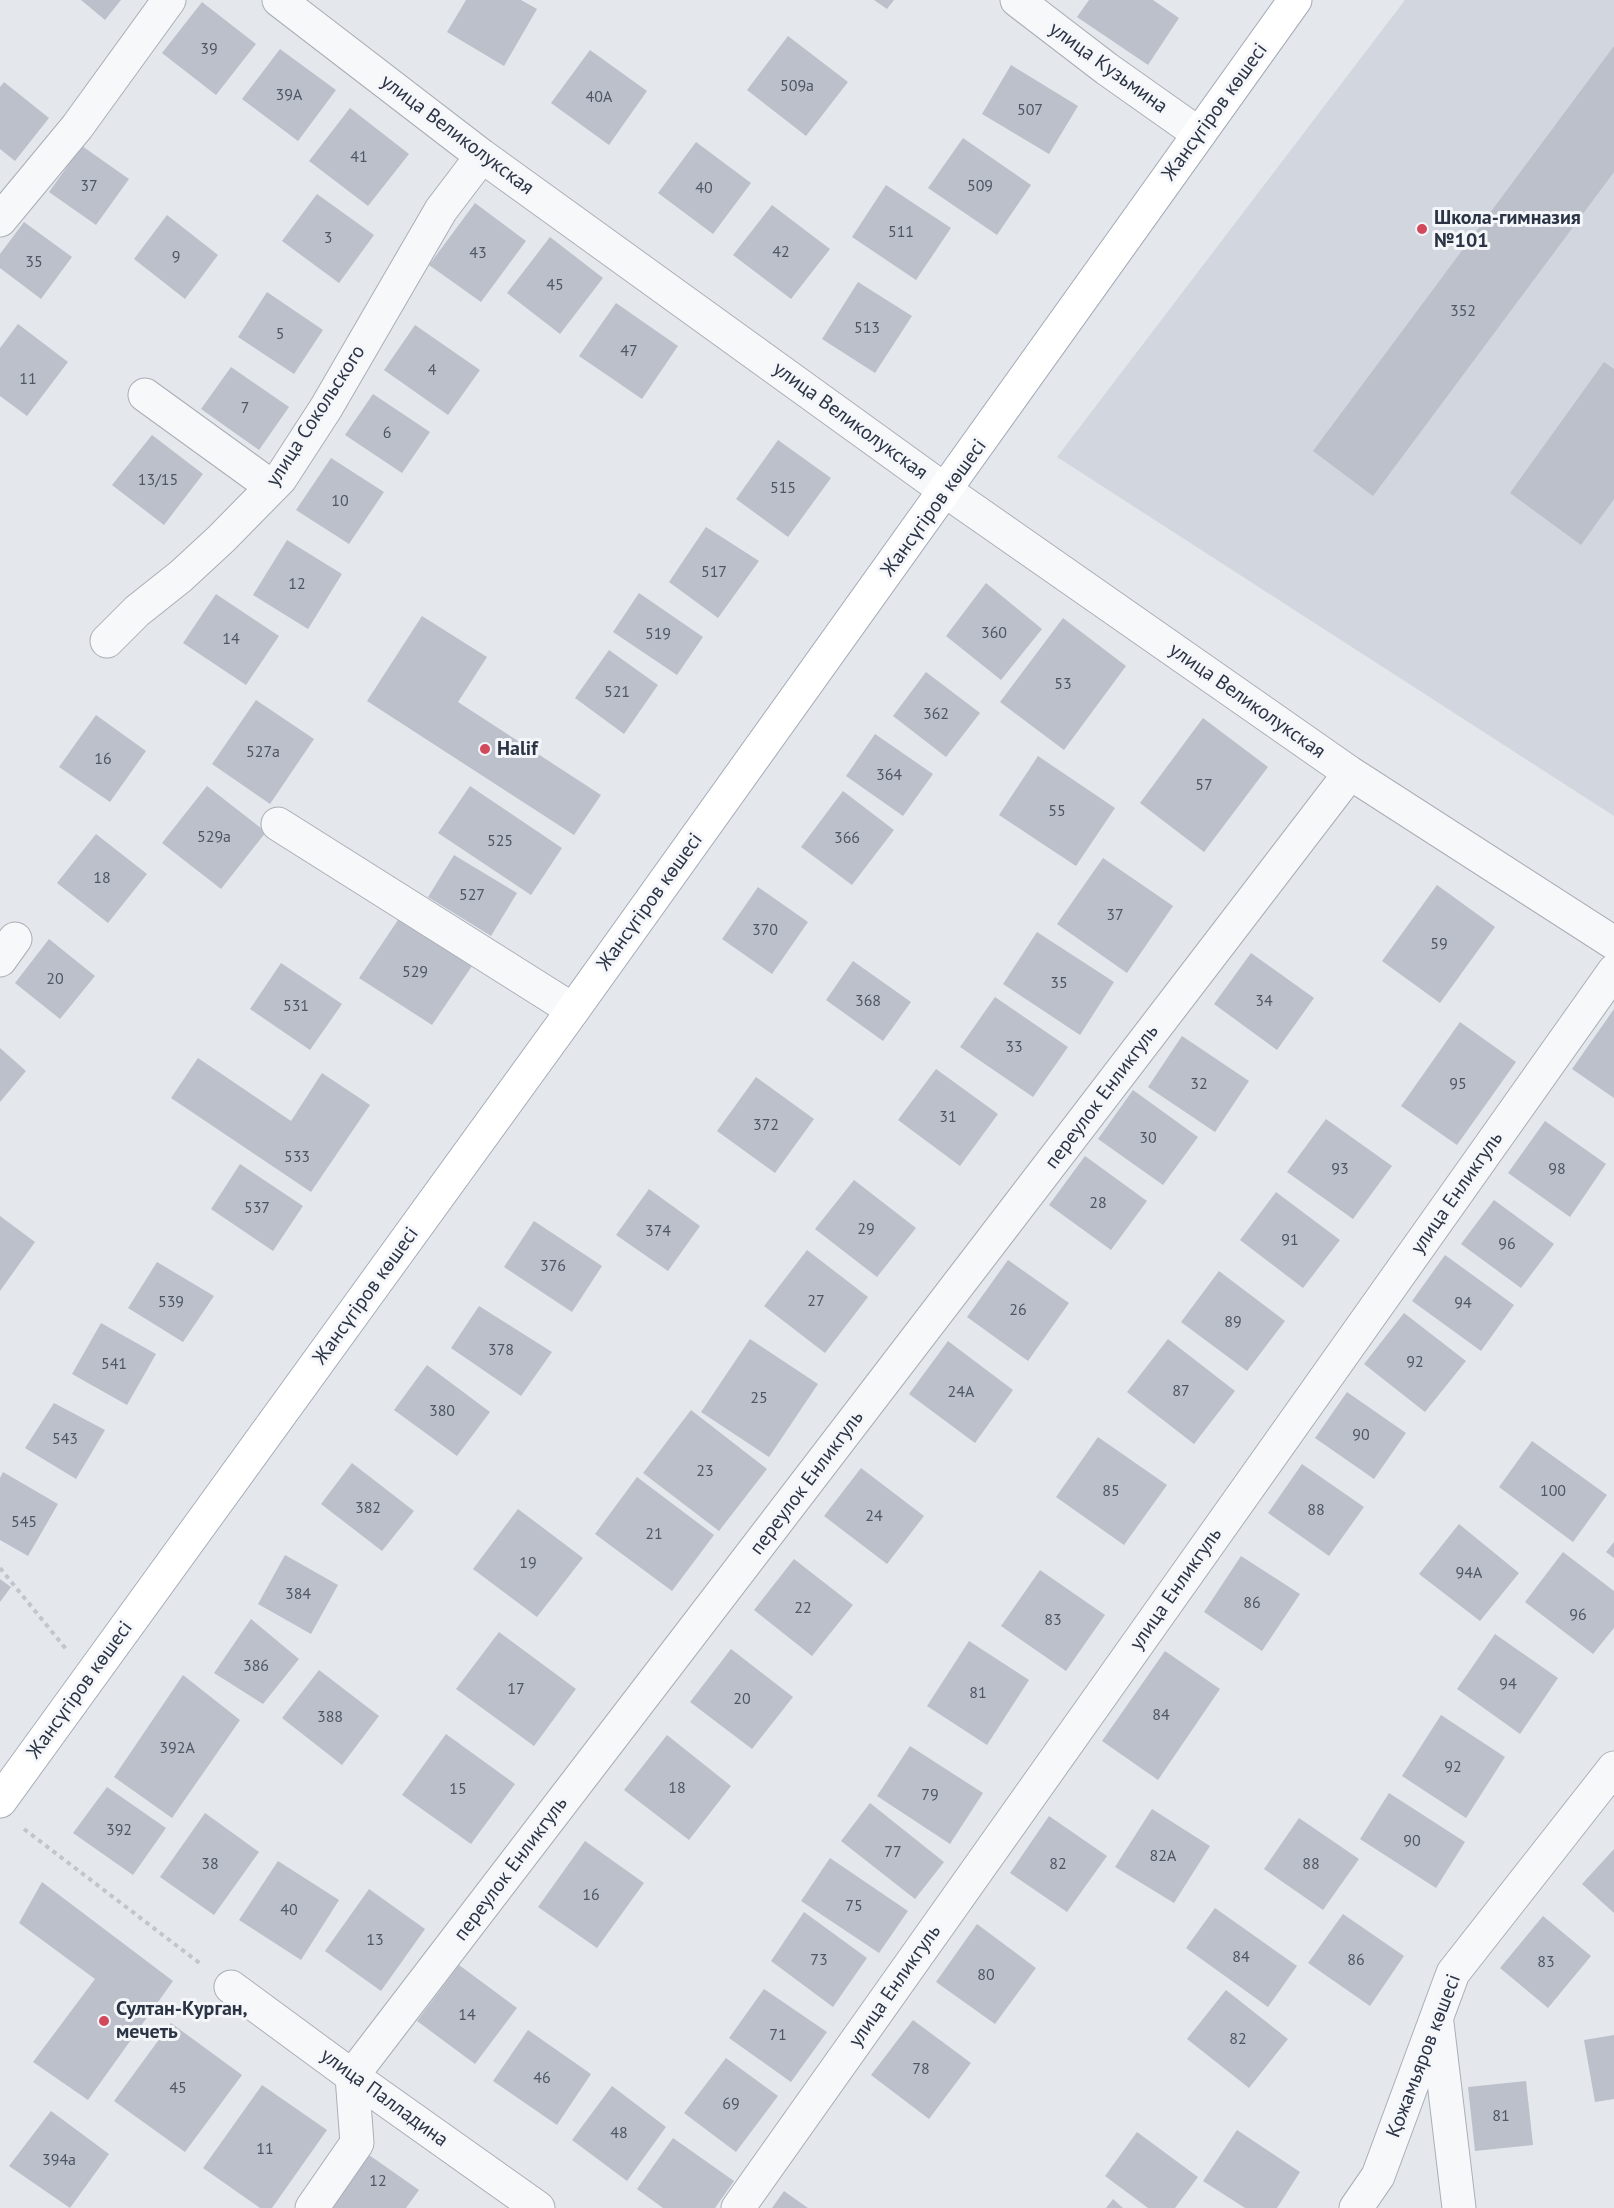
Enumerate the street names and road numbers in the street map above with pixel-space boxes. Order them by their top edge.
street label: улица Кузьмина [1044,17,1172,119]
street label: Жансүгіров көшесі [1157,39,1273,185]
street label: улица Великолукская [376,70,538,200]
street label: улица Сокольского [261,341,371,491]
street label: улица Великолукская [768,357,932,485]
street label: Жансүгіров көшесі [876,435,992,581]
street label: улица Великолукская [1164,638,1330,764]
street label: Жансүгіров көшесі [592,829,708,975]
street label: переулок Енликгуль [1040,1020,1164,1174]
street label: улица Енликгуль [1406,1127,1508,1259]
street label: Жансүгіров көшесі [308,1223,424,1369]
street label: переулок Енликгуль [745,1406,869,1560]
street label: улица Енликгуль [1125,1523,1227,1655]
street label: Жансүгіров көшесі [22,1617,138,1763]
street label: переулок Енликгуль [449,1792,573,1946]
street label: улица Енликгуль [844,1920,946,2052]
street label: Қожамьяров көшесі [1382,1971,1466,2141]
street label: улица Палладина [316,2044,452,2152]

